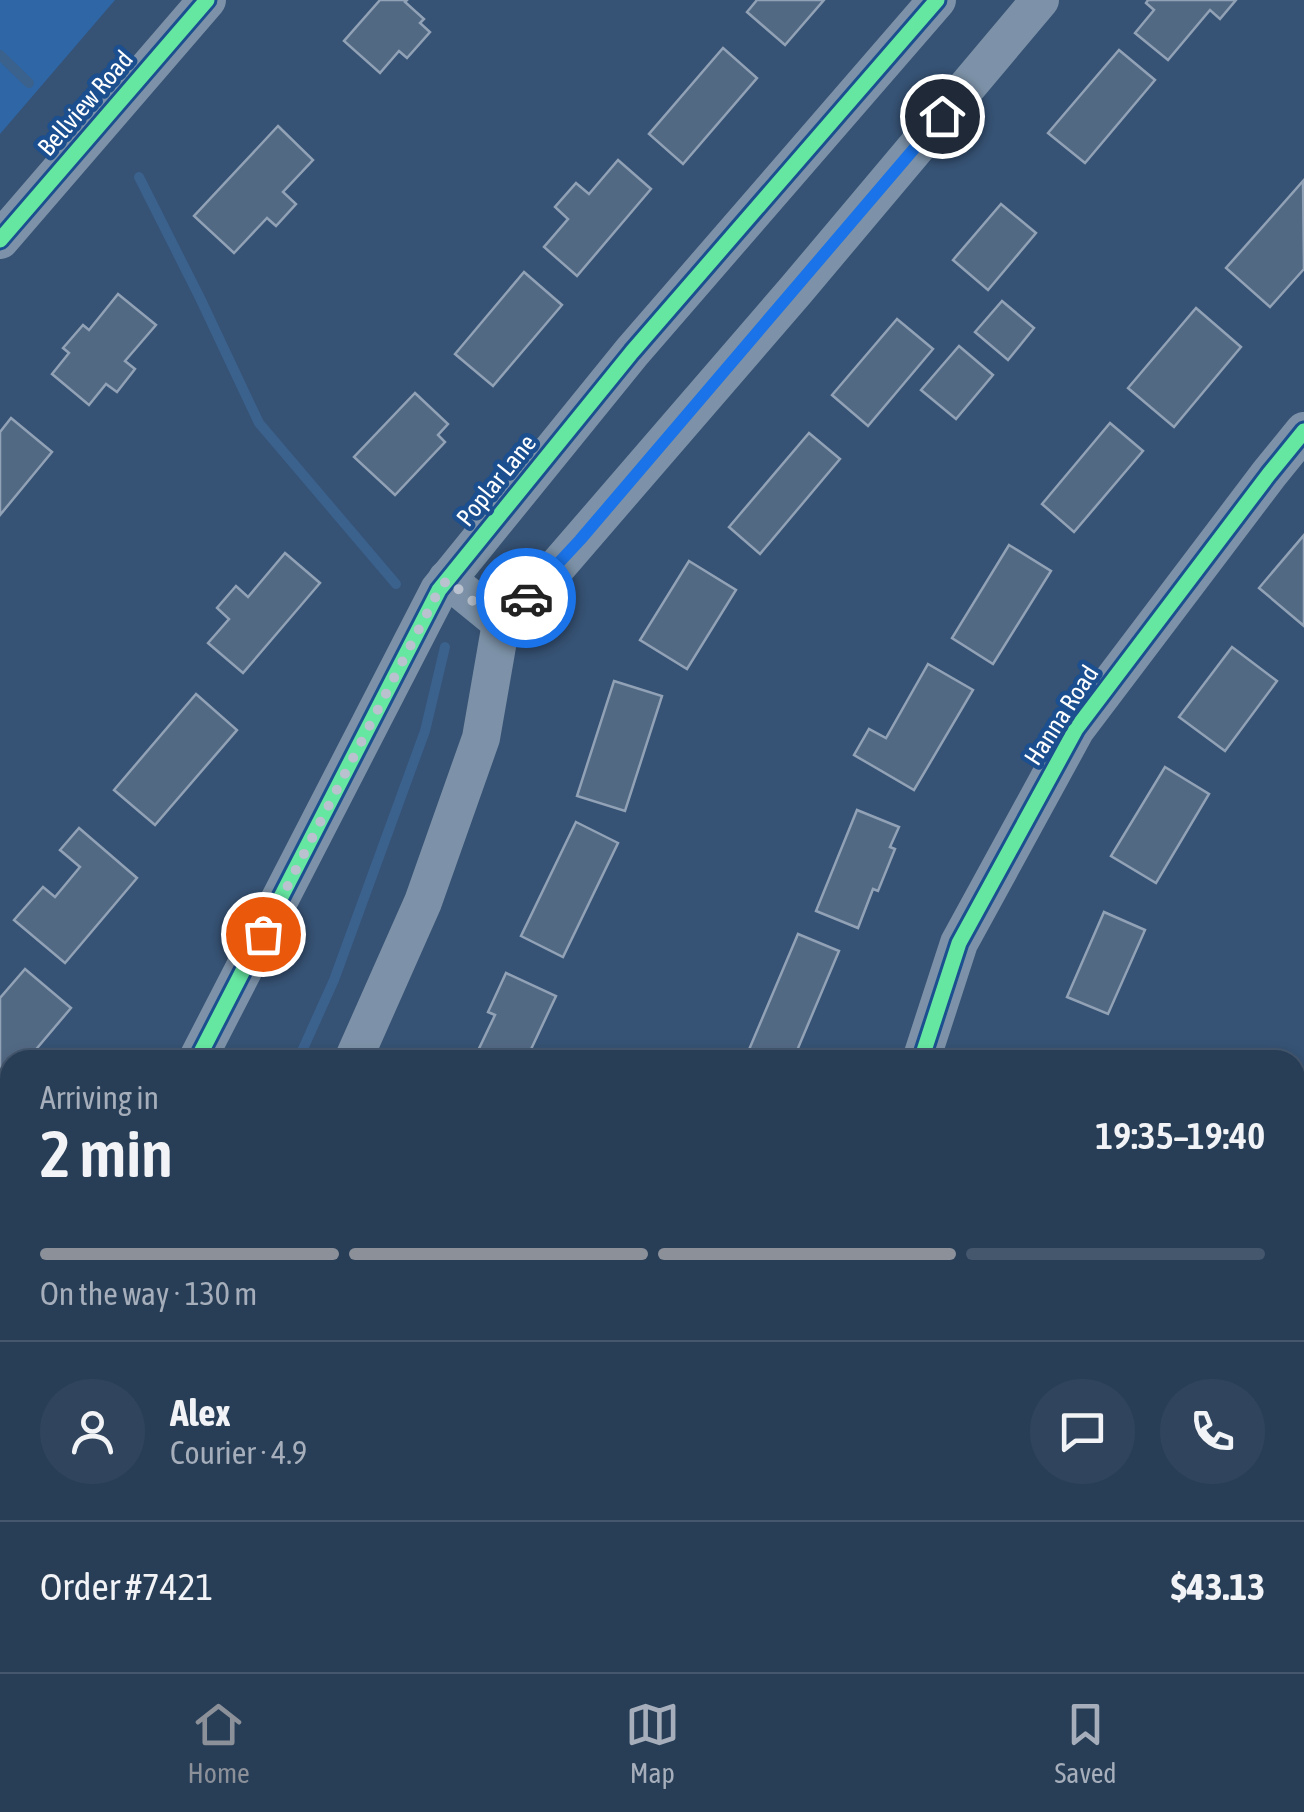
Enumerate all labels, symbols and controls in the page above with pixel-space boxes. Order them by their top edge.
street label: Bellview Road [32,45,138,161]
pin [900,74,985,159]
icon: home [915,89,970,144]
street label: Poplar Lane [451,429,541,531]
courier [476,548,576,648]
icon: car [499,571,554,626]
street label: Hanna Road [1018,660,1104,770]
pin [221,892,306,977]
icon: bag [236,907,291,962]
text: Arriving in [40,1079,159,1116]
text: 19:35–19:40 [1095,1114,1265,1157]
text: 2 min [40,1116,173,1191]
text: On the way · 130 m [40,1275,257,1312]
button: person [40,1379,145,1484]
button: chat [1030,1379,1135,1484]
button: phone [1160,1379,1265,1484]
text: Alex [170,1391,231,1434]
text: Courier · 4.9 [170,1434,307,1471]
text: Order #7421 [40,1565,213,1608]
text: $43.13 [1171,1565,1265,1608]
tab: Home [187,1697,250,1789]
tab: Map [625,1697,680,1789]
tab: Saved [1055,1697,1117,1789]

